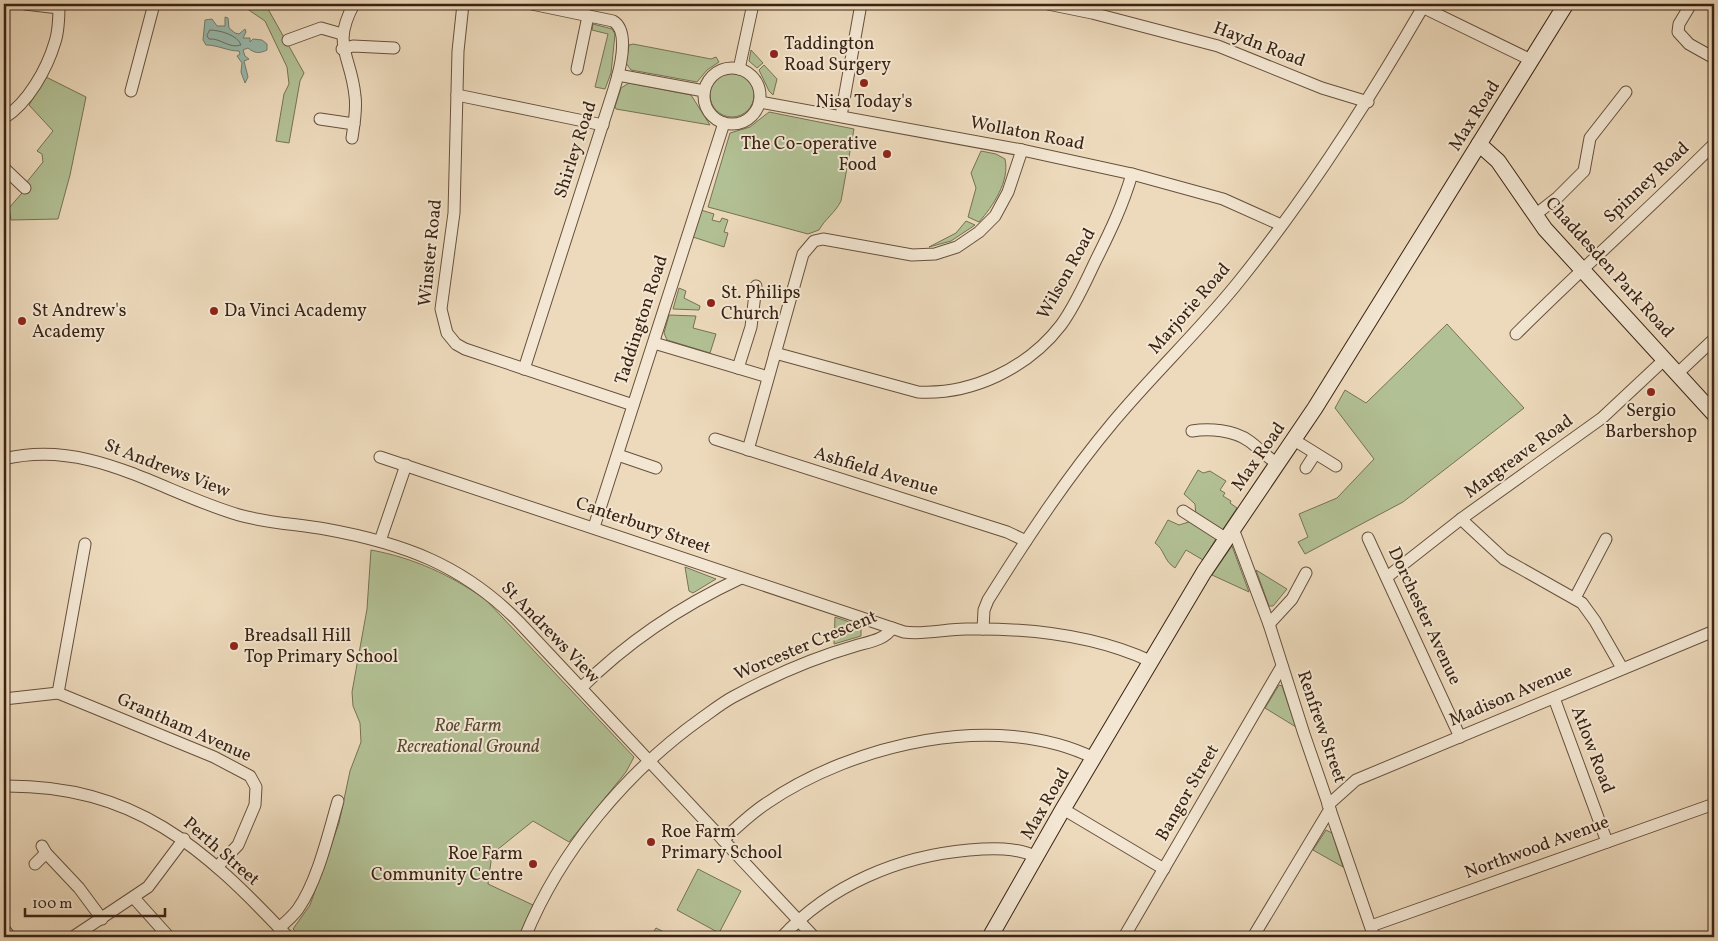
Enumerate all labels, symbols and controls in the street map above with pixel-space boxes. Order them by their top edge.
street label: Haydn Road [1209,16,1309,74]
place label: Taddington Road Surgery [784,32,891,78]
marker: Taddington Road Surgery [768,48,780,60]
street label: Max Road [1443,76,1507,156]
marker: Nisa Today's [858,77,870,89]
place label: Nisa Today's [816,90,912,115]
street label: Shirley Road [549,98,603,202]
street label: Wollaton Road [968,111,1086,157]
place label: The Co-operative Food [741,132,877,178]
street label: Spinney Road [1599,137,1695,229]
marker: The Co-operative Food [881,148,893,160]
street label: Chaddesden Park Road [1539,192,1679,344]
street label: Winster Road [413,198,449,308]
street label: Wilson Road [1032,224,1102,324]
street label: Taddington Road [609,252,675,388]
street label: Marjorie Road [1143,258,1237,360]
place label: St. Philips Church [721,281,801,327]
marker: St. Philips Church [705,297,717,309]
place label: St Andrew's Academy [32,299,127,345]
place label: Da Vinci Academy [224,299,367,324]
marker: Da Vinci Academy [208,305,220,317]
marker: St Andrew's Academy [16,315,28,327]
marker: Sergio Barbershop [1645,386,1657,398]
place label: Sergio Barbershop [1605,399,1697,445]
street label: Margreave Road [1459,409,1579,505]
street label: Max Road [1226,417,1292,497]
street label: St Andrews View [100,433,234,505]
street label: Ashfield Avenue [811,441,941,503]
street label: Canterbury Street [572,491,714,561]
street label: Dorchester Avenue [1381,543,1467,689]
street label: St Andrews View [495,576,605,690]
street label: Worcester Crescent [731,605,881,687]
place label: Breadsall Hill Top Primary School [244,624,398,670]
marker: Breadsall Hill Top Primary School [228,640,240,652]
street label: Madison Avenue [1445,659,1577,733]
street label: Renfrew Street [1290,667,1352,787]
street label: Grantham Avenue [113,687,255,769]
street label: Atlow Road [1564,703,1620,797]
park label: Roe Farm Recreational Ground [396,714,540,760]
street label: Bangor Street [1150,740,1226,846]
street label: Max Road [1015,763,1077,845]
street label: Northwood Avenue [1461,810,1613,886]
street label: Perth Street [177,812,265,892]
place label: Roe Farm Primary School [661,820,782,866]
marker: Roe Farm Primary School [645,836,657,848]
place label: Roe Farm Community Centre [371,842,523,888]
marker: Roe Farm Community Centre [527,858,539,870]
scale bar [25,886,165,918]
text: 100 m [32,894,72,915]

